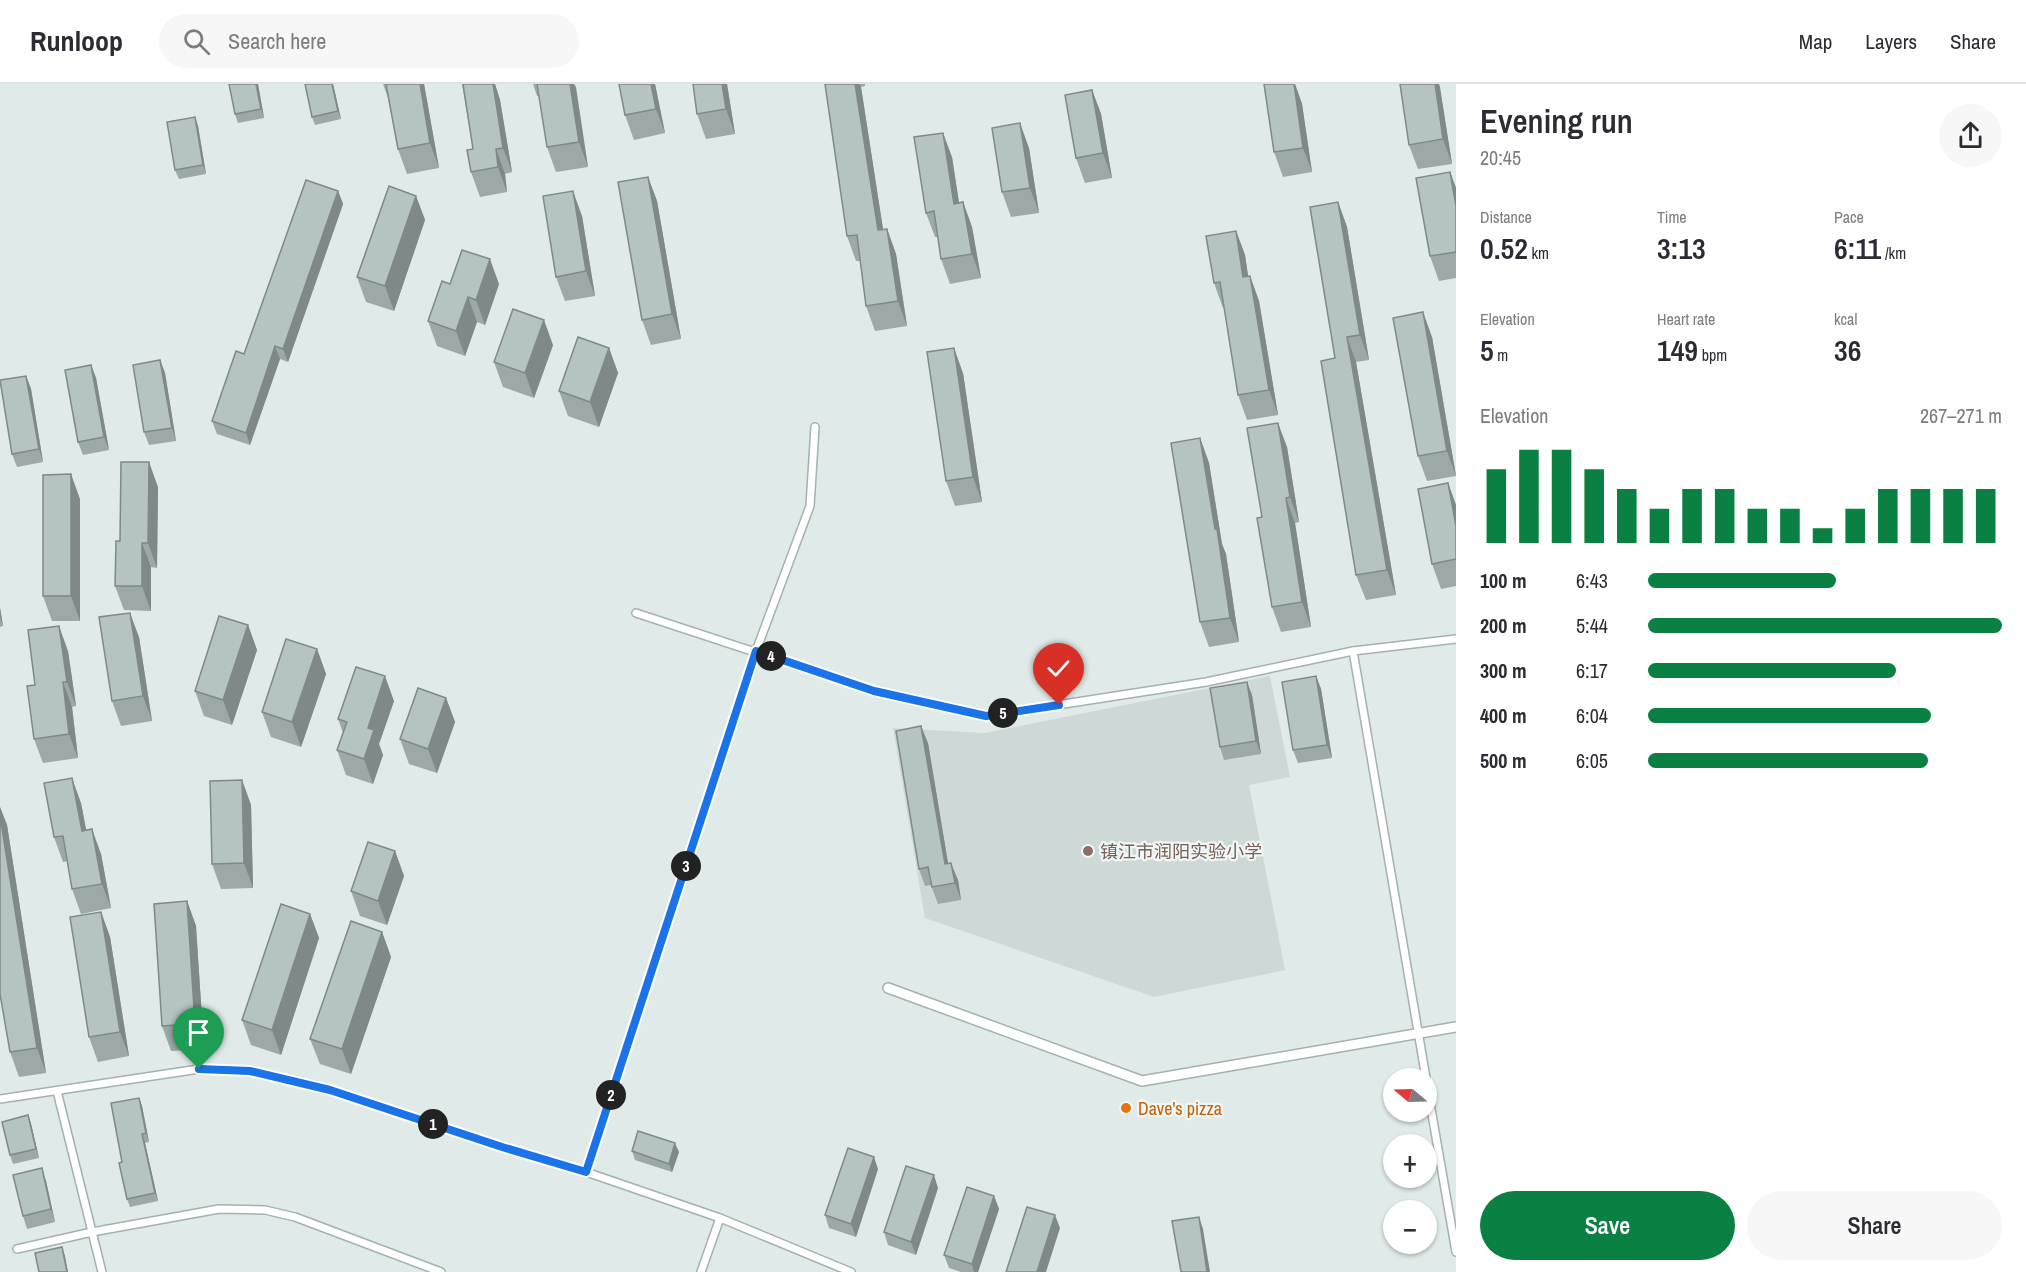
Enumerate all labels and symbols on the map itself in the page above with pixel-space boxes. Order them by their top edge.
pin: 4 [756,641,786,671]
pin [1033,643,1084,705]
pin: 5 [988,698,1018,728]
place label: 镇江市润阳实验小学 [1100,839,1262,864]
marker: 镇江市润阳实验小学 [1081,844,1095,858]
pin: 3 [671,851,701,881]
pin [173,1007,224,1069]
north arrow [1383,1068,1437,1122]
pin: 2 [596,1080,626,1110]
place label: Dave's pizza [1138,1096,1222,1121]
marker: Dave's pizza [1119,1101,1133,1115]
pin: 1 [418,1109,448,1139]

